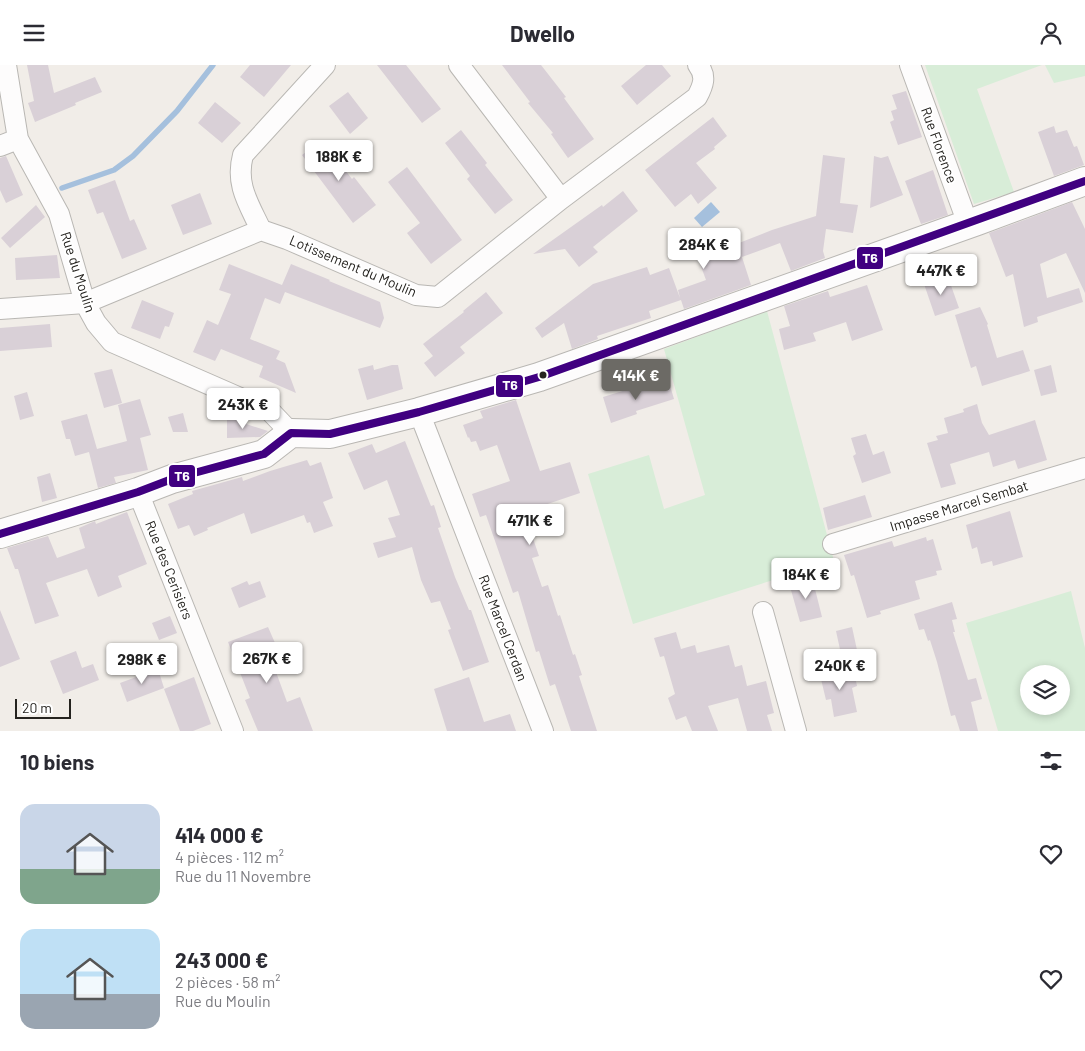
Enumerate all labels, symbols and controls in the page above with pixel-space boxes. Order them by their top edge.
icon: menu [20,19,48,47]
icon: person [1037,19,1065,47]
text: Dwello [510,20,575,46]
street label: Rue Florence [918,104,961,185]
pin: 188K € [298,139,380,182]
text: 188K € [316,146,362,165]
pin: 284K € [663,227,745,270]
street label: Rue du Moulin [57,229,100,314]
street label: Lotissement du Moulin [287,231,419,300]
text: 284K € [679,234,729,253]
line badge: T6 [856,246,884,270]
text: T6 [862,249,878,266]
pin: 447K € [900,253,982,296]
text: 447K € [916,260,966,279]
pin: 414K € [595,359,677,401]
text: 414K € [613,365,659,384]
unlabelled marker [538,370,548,380]
line badge: T6 [495,374,524,398]
text: T6 [502,376,518,393]
pin: 243K € [202,387,284,430]
text: 243K € [218,394,268,413]
line badge: T6 [168,464,196,488]
text: T6 [174,467,190,484]
street label: Impasse Marcel Sembat [888,476,1030,535]
pin: 471K € [489,503,571,546]
text: 471K € [507,510,553,529]
street label: Rue des Cerisiers [142,518,197,622]
pin: 184K € [765,557,847,600]
text: 184K € [782,564,830,583]
street label: Rue Marcel Cerdan [475,572,532,683]
pin: 267K € [226,641,308,684]
pin: 298K € [101,643,183,685]
text: 267K € [243,648,291,667]
text: 298K € [117,649,167,668]
pin: 240K € [799,649,881,691]
text: 240K € [814,655,866,674]
map controls [1020,665,1070,715]
button: layers [1020,665,1070,715]
scale bar [15,696,71,719]
text: 20 m [22,699,52,716]
icon: filters [1037,747,1065,775]
text: 10 biens [20,749,94,774]
text: 414 000 € [175,822,263,847]
icon: home [60,824,120,884]
icon: heart [1037,840,1065,868]
text: 4 pièces · 112 m² [175,847,284,866]
text: Rue du 11 Novembre [175,866,311,885]
text: 243 000 € [175,947,268,972]
icon: home [60,949,120,1009]
icon: heart [1037,965,1065,993]
text: 2 pièces · 58 m² [175,972,281,991]
text: Rue du Moulin [175,991,271,1010]

